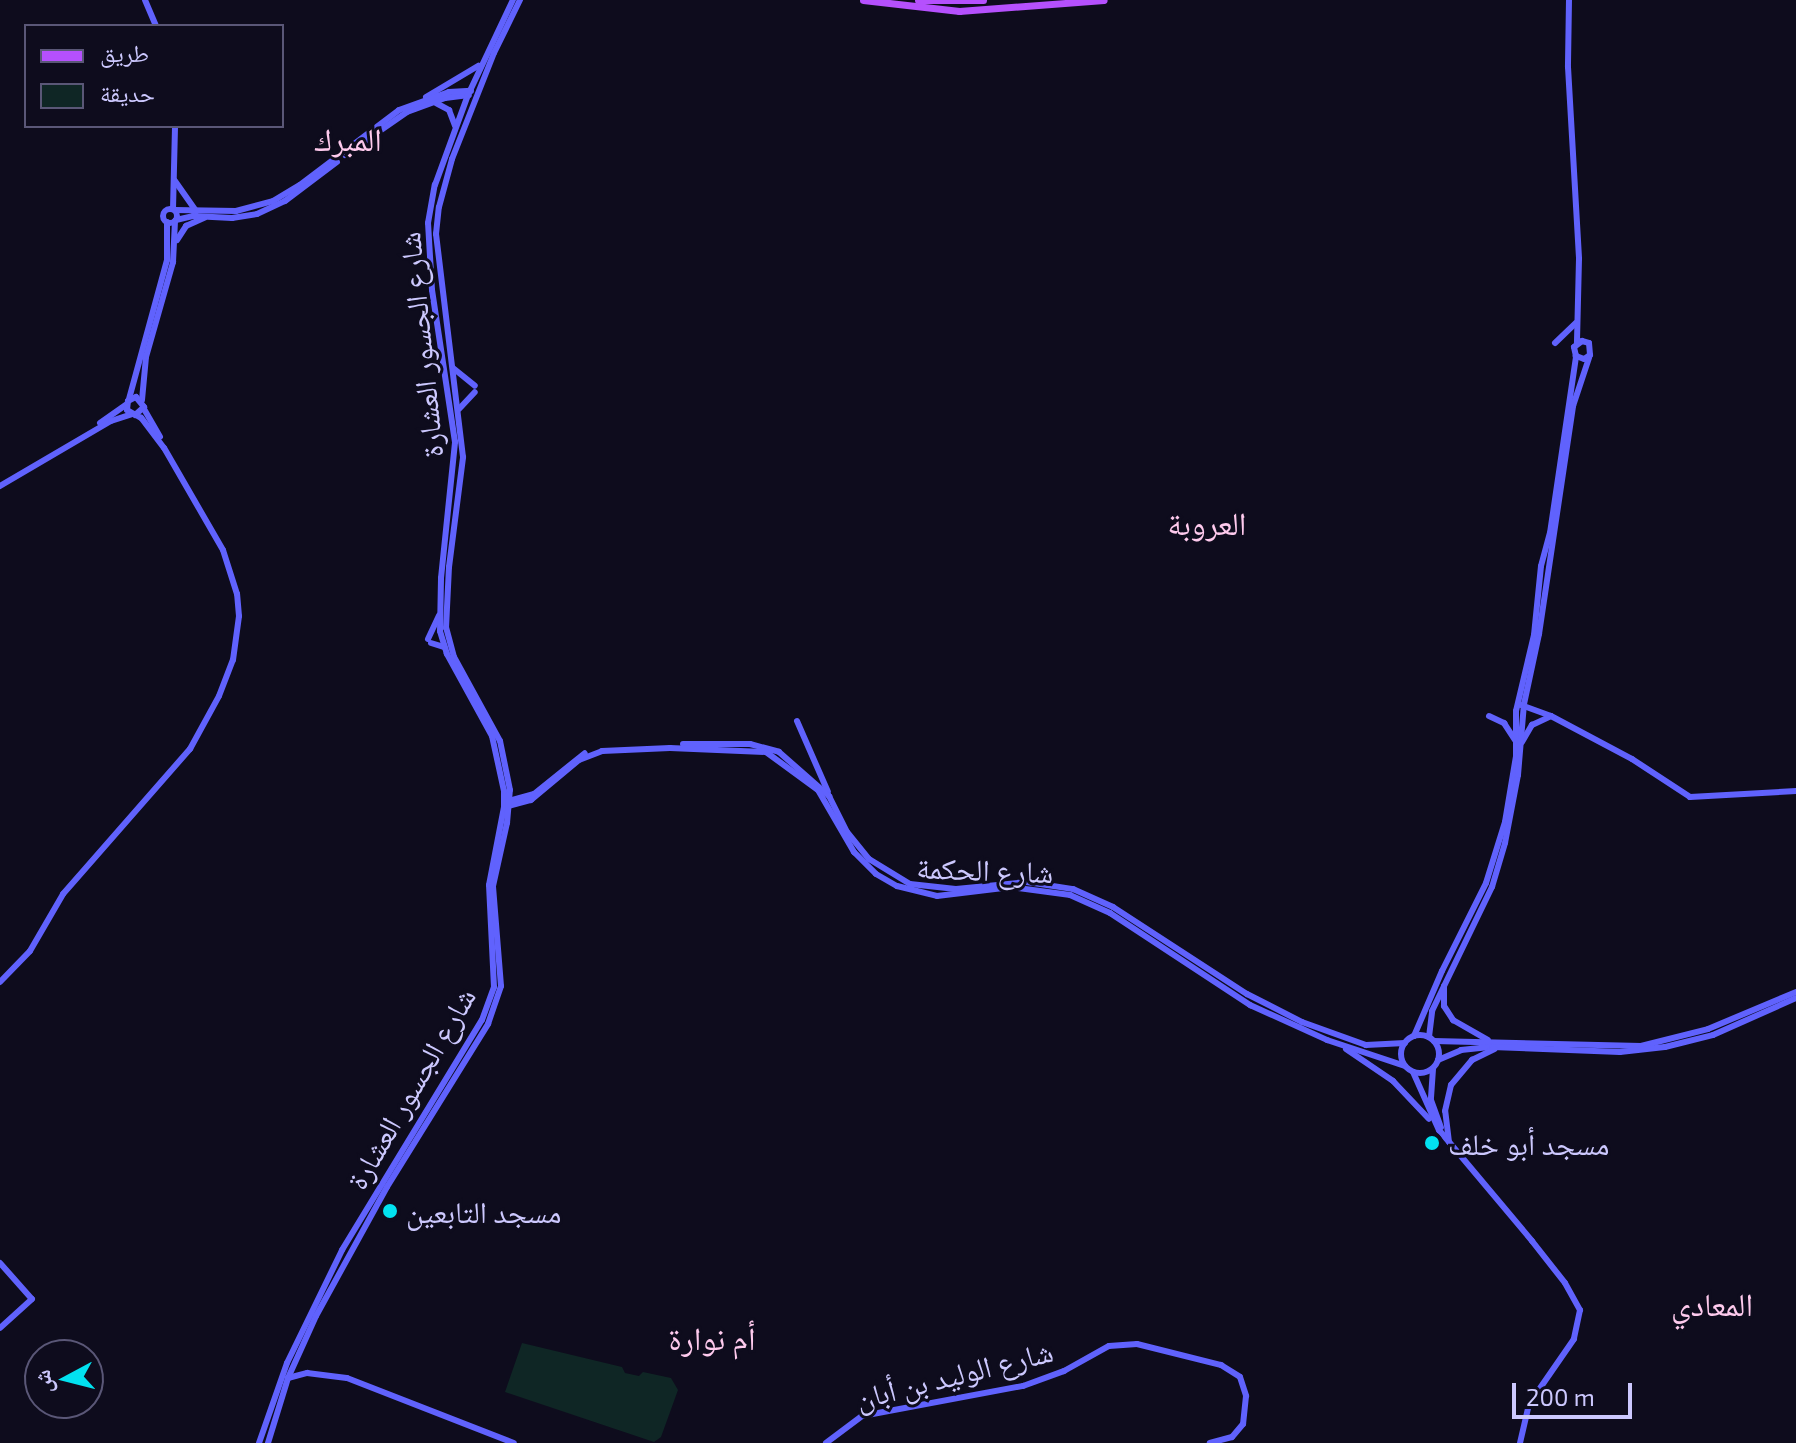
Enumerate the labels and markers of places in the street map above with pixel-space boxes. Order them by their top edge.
place label: مسجد أبو خلف [1448,1125,1610,1161]
marker: مسجد أبو خلف [1423,1134,1441,1152]
place label: مسجد التابعين [406,1193,561,1229]
marker: مسجد التابعين [381,1202,399,1220]

